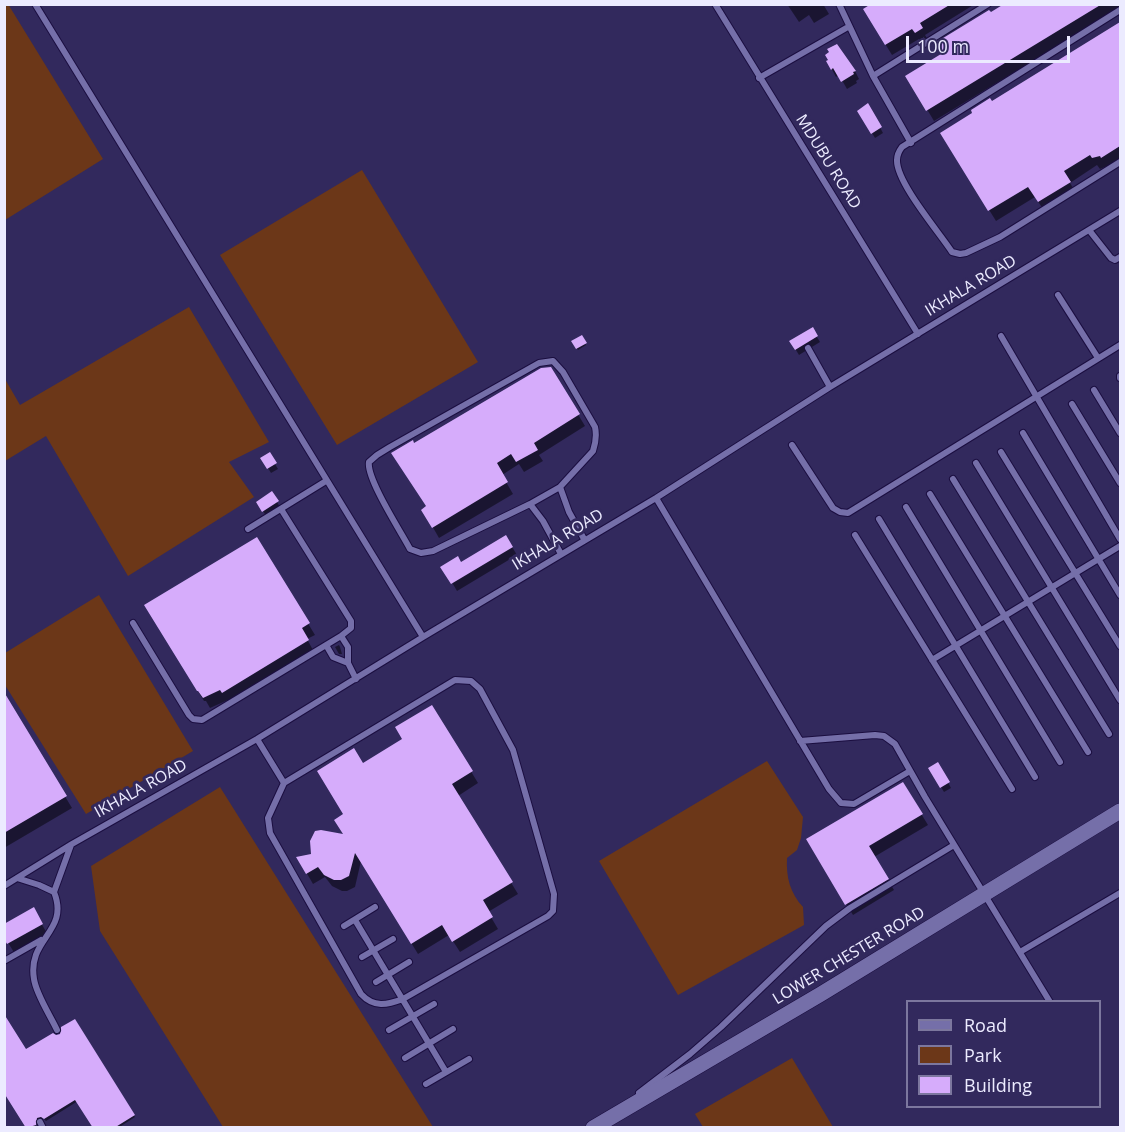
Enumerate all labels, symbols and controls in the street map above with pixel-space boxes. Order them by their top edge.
scale bar [909,24,1072,62]
text: 100 m [917,34,969,58]
street label: MDUBU ROAD [791,111,865,213]
street label: IKHALA ROAD [922,251,1020,321]
street label: IKHALA ROAD [509,505,607,575]
street label: IKHALA ROAD [91,756,191,822]
street label: LOWER CHESTER ROAD [770,903,928,1009]
legend [906,1000,1101,1108]
text: Road [964,1013,1007,1037]
text: Park [964,1043,1002,1067]
text: Building [964,1073,1032,1097]

